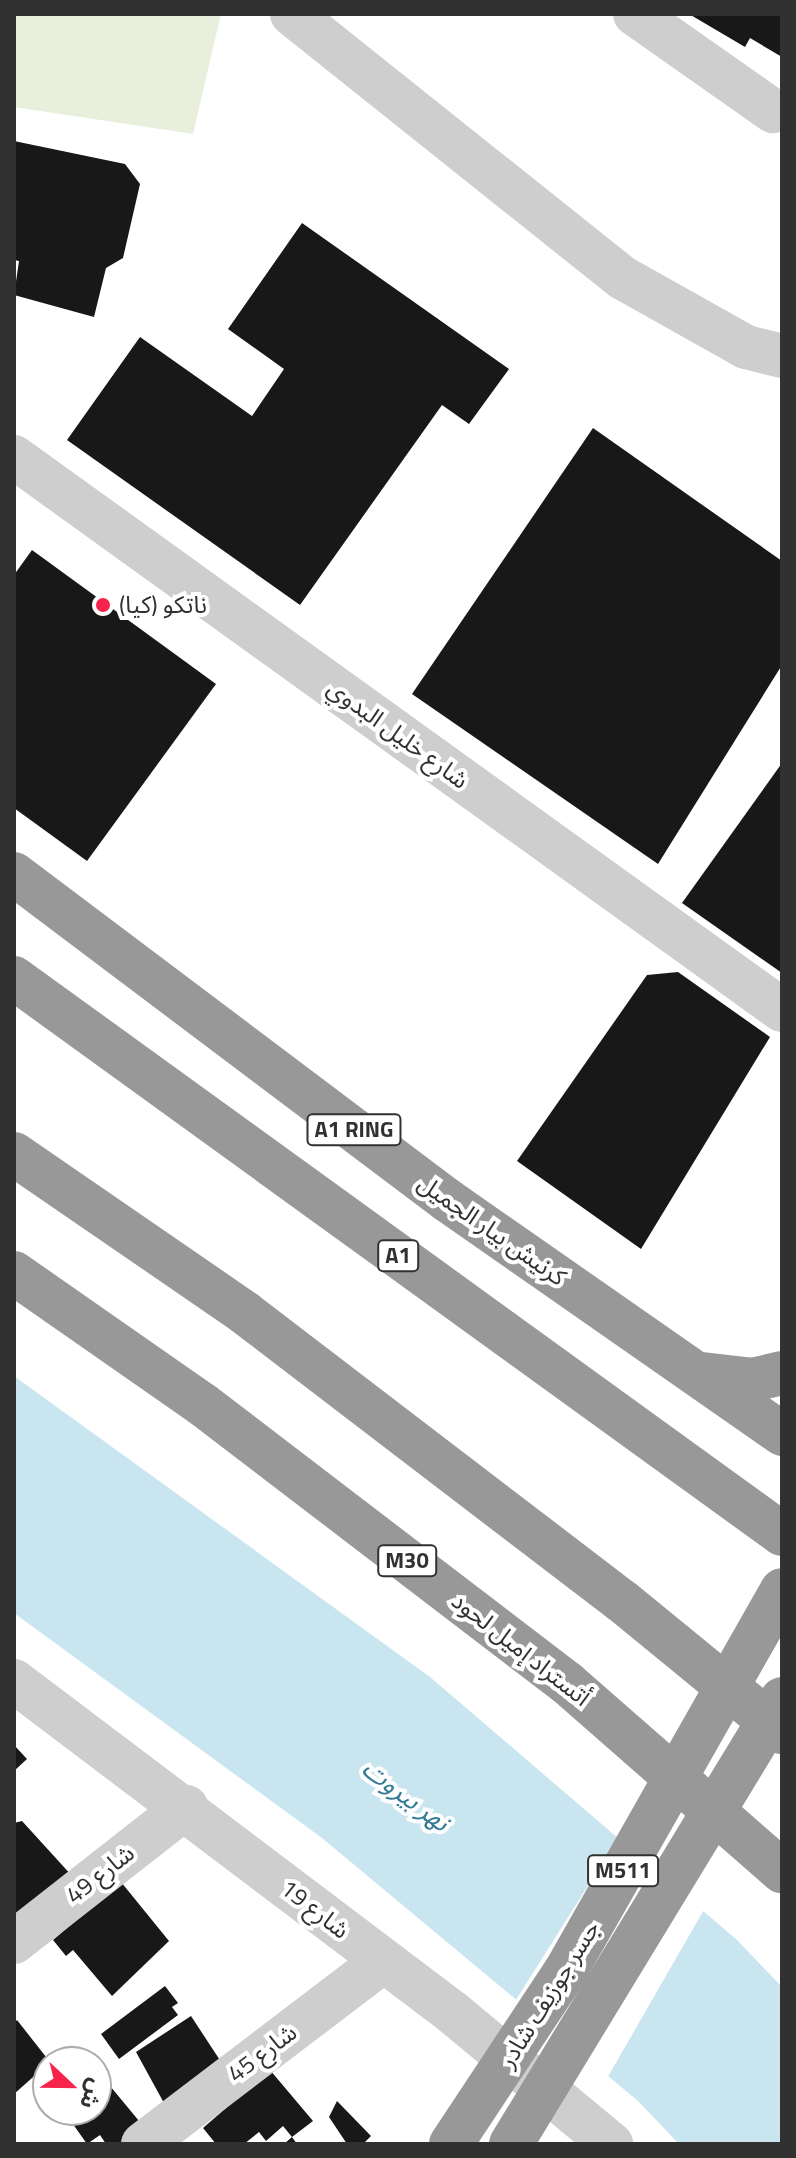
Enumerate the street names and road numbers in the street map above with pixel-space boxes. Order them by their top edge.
street label: شارع خليل البدوي [322,673,474,795]
road number: A1 RING [306,1112,402,1148]
street label: كرنيش بيار الجميل [413,1168,571,1292]
road number: A1 [376,1238,420,1274]
road number: M30 [377,1543,437,1579]
street label: أتستراد إميل لحود [446,1586,596,1712]
street label: شارع 49 [60,1838,140,1910]
road number: M511 [587,1853,659,1889]
street label: شارع 19 [275,1873,355,1945]
street label: جسر جوزيف شادر [492,1915,606,2073]
street label: شارع 45 [222,2018,302,2088]

